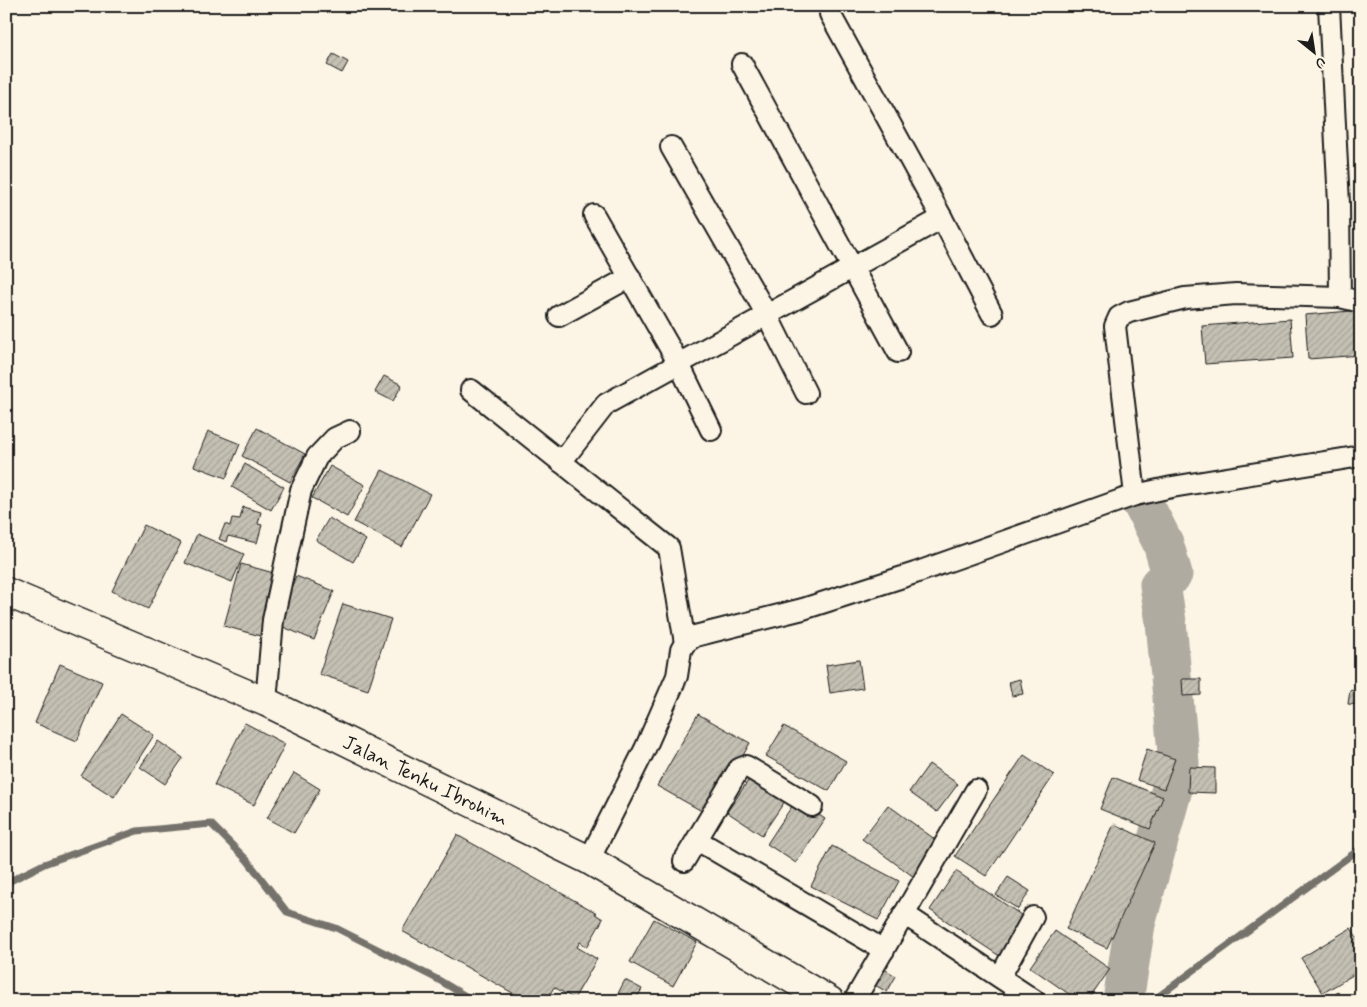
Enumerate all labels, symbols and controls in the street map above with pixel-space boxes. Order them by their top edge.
north arrow [1290,28,1340,78]
text: U [1312,52,1328,72]
street label: Jalan Tenku Ibrohim [338,729,513,833]

